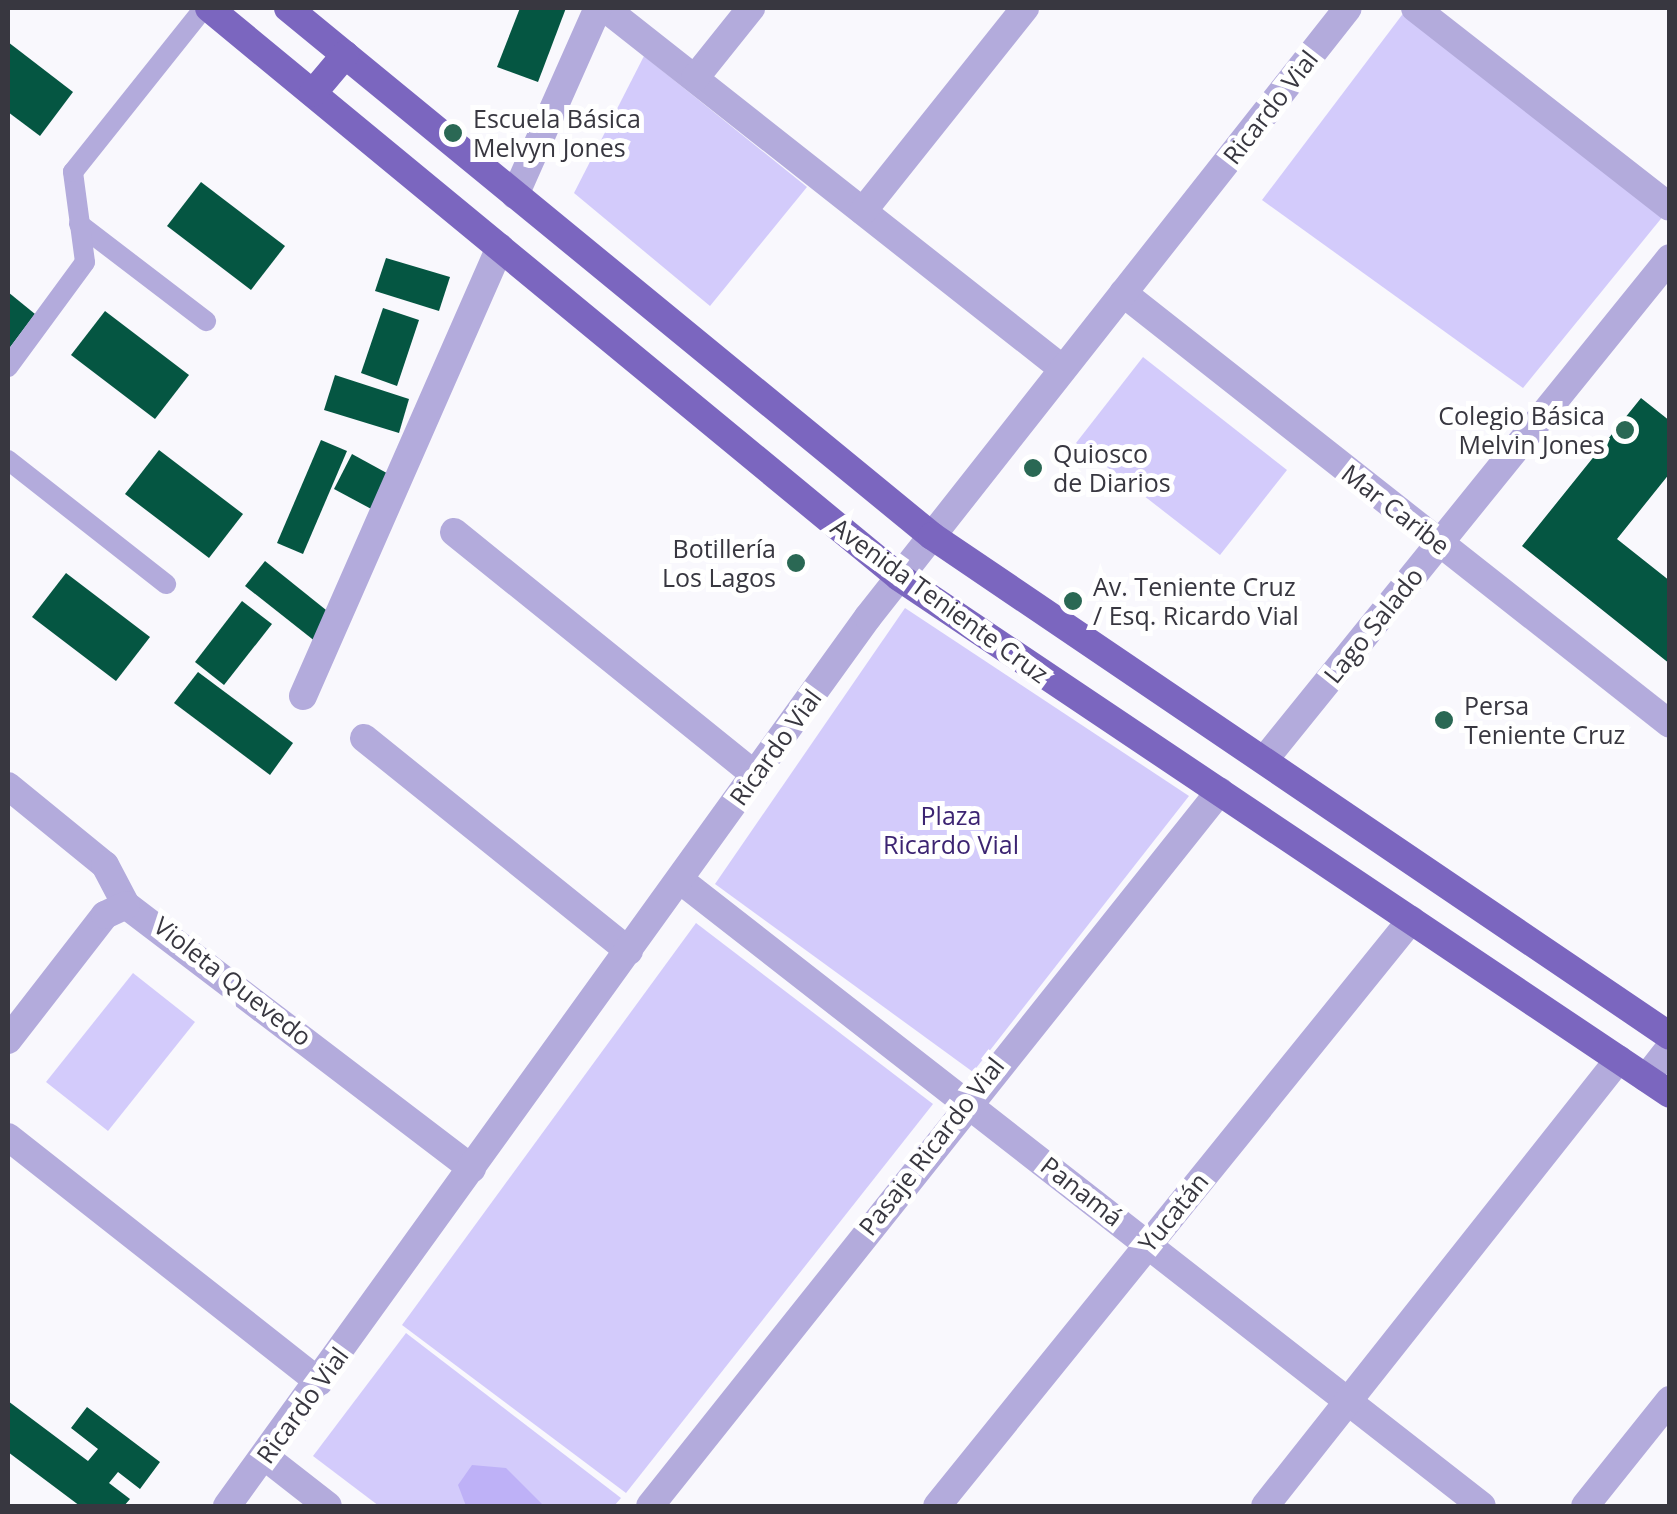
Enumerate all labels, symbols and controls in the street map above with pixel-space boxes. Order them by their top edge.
street label: Ricardo Vial [1216,44,1324,170]
place label: Escuela Básica Melvyn Jones [473,104,641,163]
marker: Escuela Básica Melvyn Jones [442,122,464,144]
place label: Colegio Básica Melvin Jones [1438,401,1605,460]
marker: Colegio Básica Melvin Jones [1614,419,1636,441]
place label: Quiosco de Diarios [1053,439,1171,498]
marker: Quiosco de Diarios [1022,457,1044,479]
street label: Mar Caribe [1336,458,1456,560]
street label: Avenida Teniente Cruz [826,511,1054,689]
place label: Botillería Los Lagos [662,534,776,593]
marker: Botillería Los Lagos [785,552,807,574]
street label: Lago Salado [1317,561,1429,689]
place label: Av. Teniente Cruz / Esq. Ricardo Vial [1093,572,1299,631]
marker: Av. Teniente Cruz / Esq. Ricardo Vial [1062,590,1084,612]
street label: Ricardo Vial [723,683,827,811]
place label: Persa Teniente Cruz [1464,691,1625,750]
marker: Persa Teniente Cruz [1433,709,1455,731]
park label: Plaza Ricardo Vial [883,801,1019,860]
street label: Violeta Quevedo [148,910,318,1052]
street label: Pasaje Ricardo Vial [852,1051,1010,1241]
street label: Panamá [1035,1150,1129,1232]
street label: Yucatán [1132,1166,1214,1258]
street label: Ricardo Vial [250,1341,354,1469]

